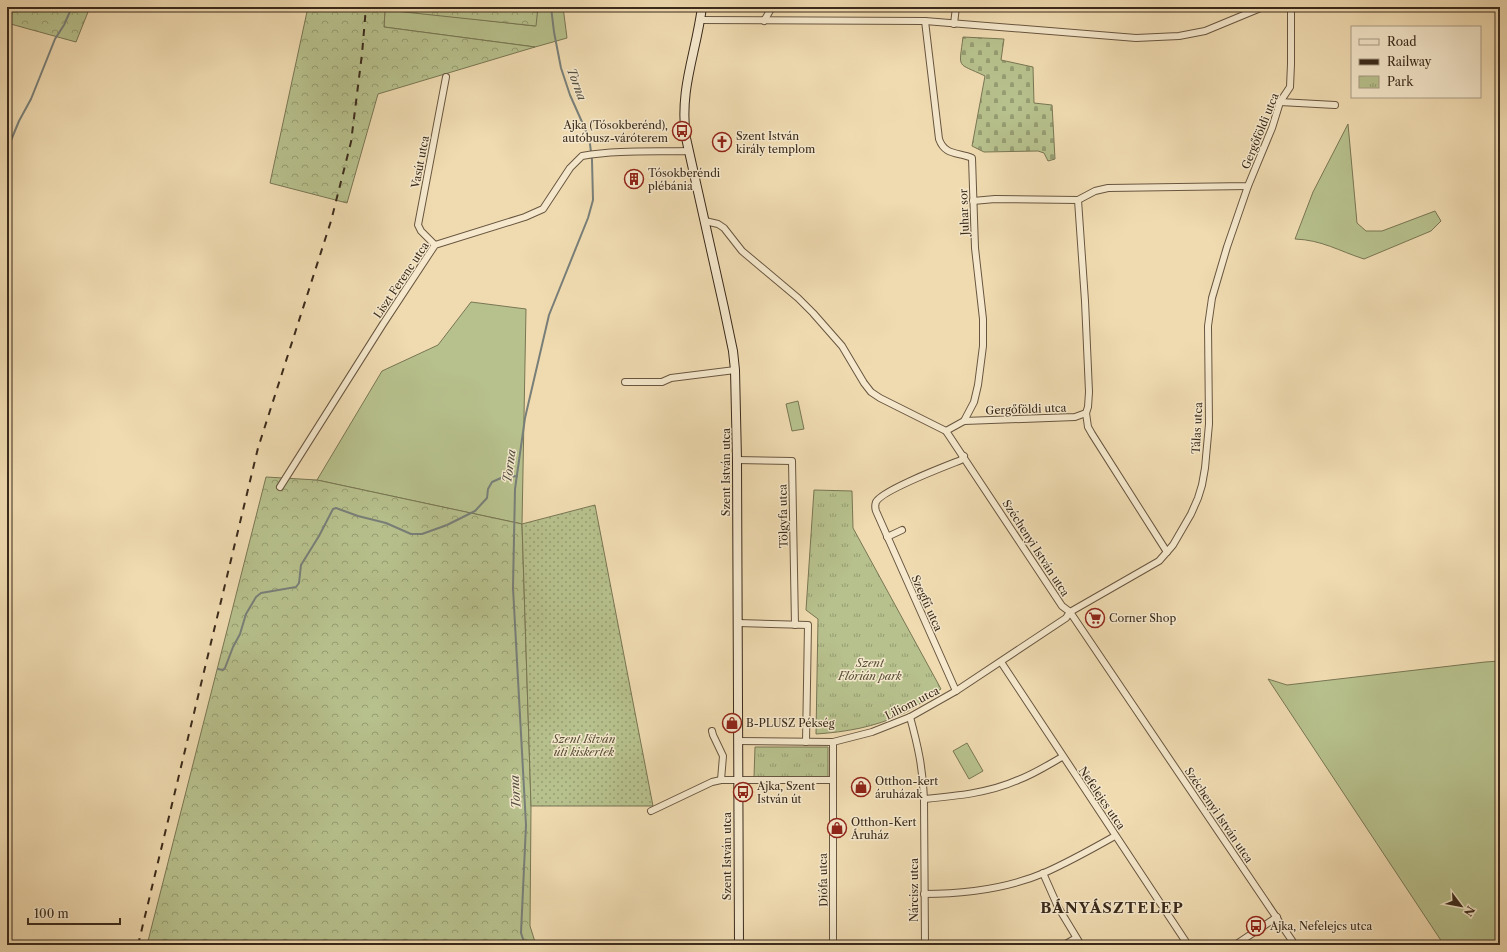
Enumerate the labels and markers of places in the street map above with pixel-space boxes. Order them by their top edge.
place label: Ajka (Tósokberénd), autóbusz-váróterem [563,118,669,145]
bus stop icon: Ajka (Tósokberénd), autóbusz-váróterem [671,120,693,142]
place label: Szent István király templom [736,129,816,156]
church icon: Szent István király templom [711,131,733,153]
place label: Tósokberéndi plébánia [648,166,721,193]
building icon: Tósokberéndi plébánia [623,168,645,190]
supermarket icon: Corner Shop [1084,607,1106,629]
place label: Corner Shop [1109,611,1176,625]
shop icon: B-PLUSZ Pékség [721,712,743,734]
place label: B-PLUSZ Pékség [746,716,835,730]
place label: Otthon-kert áruházak [875,774,938,801]
shop icon: Otthon-kert áruházak [850,776,872,798]
place label: Ajka, Szent István út [756,779,815,806]
bus stop icon: Ajka, Szent István út [732,781,754,803]
place label: Otthon-Kert Áruház [850,815,916,842]
shop icon: Otthon-Kert Áruház [826,817,848,839]
bus stop icon: Ajka, Nefelejcs utca [1245,915,1267,937]
place label: Ajka, Nefelejcs utca [1269,919,1372,933]

